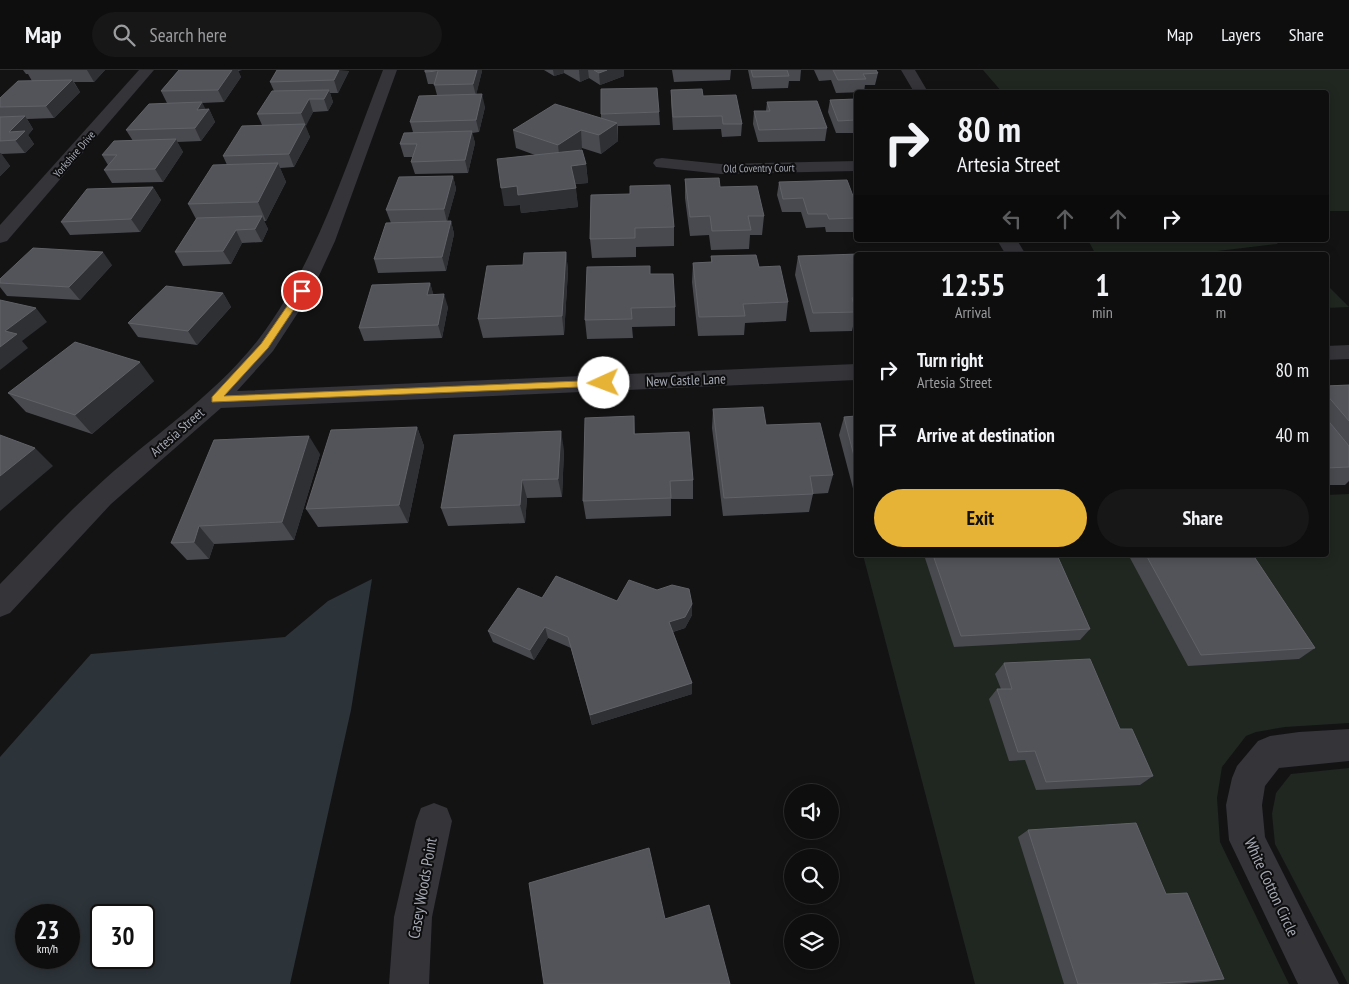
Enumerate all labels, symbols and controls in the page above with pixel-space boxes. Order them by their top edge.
search box [92,12,442,57]
text: Map [25,19,62,50]
icon: search [110,21,138,49]
text: Search here [150,23,227,47]
text: Map [1167,23,1193,46]
text: Layers [1221,23,1261,46]
text: Share [1289,23,1324,46]
text: 80 m [957,106,1021,152]
icon: right [874,110,939,175]
street label: Yorkshire Drive [50,128,98,180]
text: Artesia Street [957,150,1060,178]
street label: Old Coventry Court [723,160,795,176]
icon: left [998,205,1026,233]
icon: ahead [1051,205,1079,233]
icon: ahead [1104,205,1132,233]
icon: right [1157,205,1185,233]
text: 12:55 [941,265,1005,304]
text: 1 [1095,265,1110,304]
text: 120 [1199,265,1242,304]
pin [281,270,323,312]
icon: arrive [288,277,316,305]
text: Arrival [955,302,991,322]
text: min [1092,302,1113,322]
text: m [1216,302,1226,322]
text: Turn right [917,348,983,372]
position arrow [577,356,629,408]
icon: right [874,356,902,384]
text: 80 m [1276,358,1309,382]
street label: New Castle Lane [646,370,726,390]
text: Artesia Street [917,372,992,392]
street label: Artesia Street [146,404,208,460]
icon: arrive [874,421,902,449]
text: Arrive at destination [917,423,1055,447]
text: 40 m [1276,423,1309,447]
button: Exit [874,489,1087,547]
button: Share [1097,489,1309,547]
map controls [784,784,839,969]
button: sound [784,784,839,839]
street label: White Cotton Circle [1240,834,1304,940]
street label: Casey Woods Point [403,835,441,940]
button: search [784,849,839,904]
speed limit sign: 30 [90,904,155,969]
text: 23 [36,914,59,946]
button: layers [784,914,839,969]
text: km/h [37,941,58,956]

